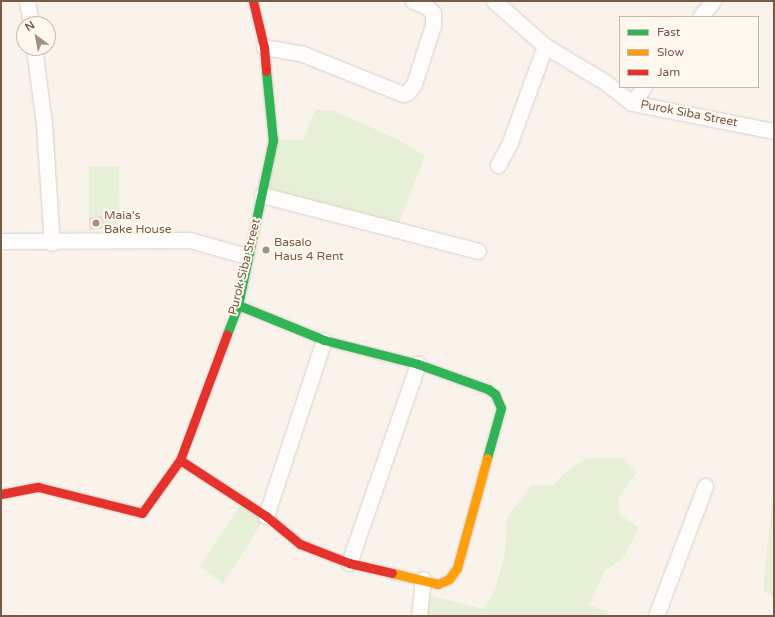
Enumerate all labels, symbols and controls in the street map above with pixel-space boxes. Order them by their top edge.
north arrow [16,16,56,56]
legend [619,16,759,88]
text: N [23,18,37,34]
text: Fast [657,25,680,39]
text: Slow [657,45,684,59]
text: Jam [657,65,680,79]
street label: Purok Siba Street [639,98,739,130]
place label: Maia's Bake House [104,209,171,237]
street label: Purok Siba Street [226,217,264,317]
marker: Maia's Bake House [91,218,101,228]
place label: Basalo Haus 4 Rent [274,236,344,264]
marker: Basalo Haus 4 Rent [261,245,271,255]

